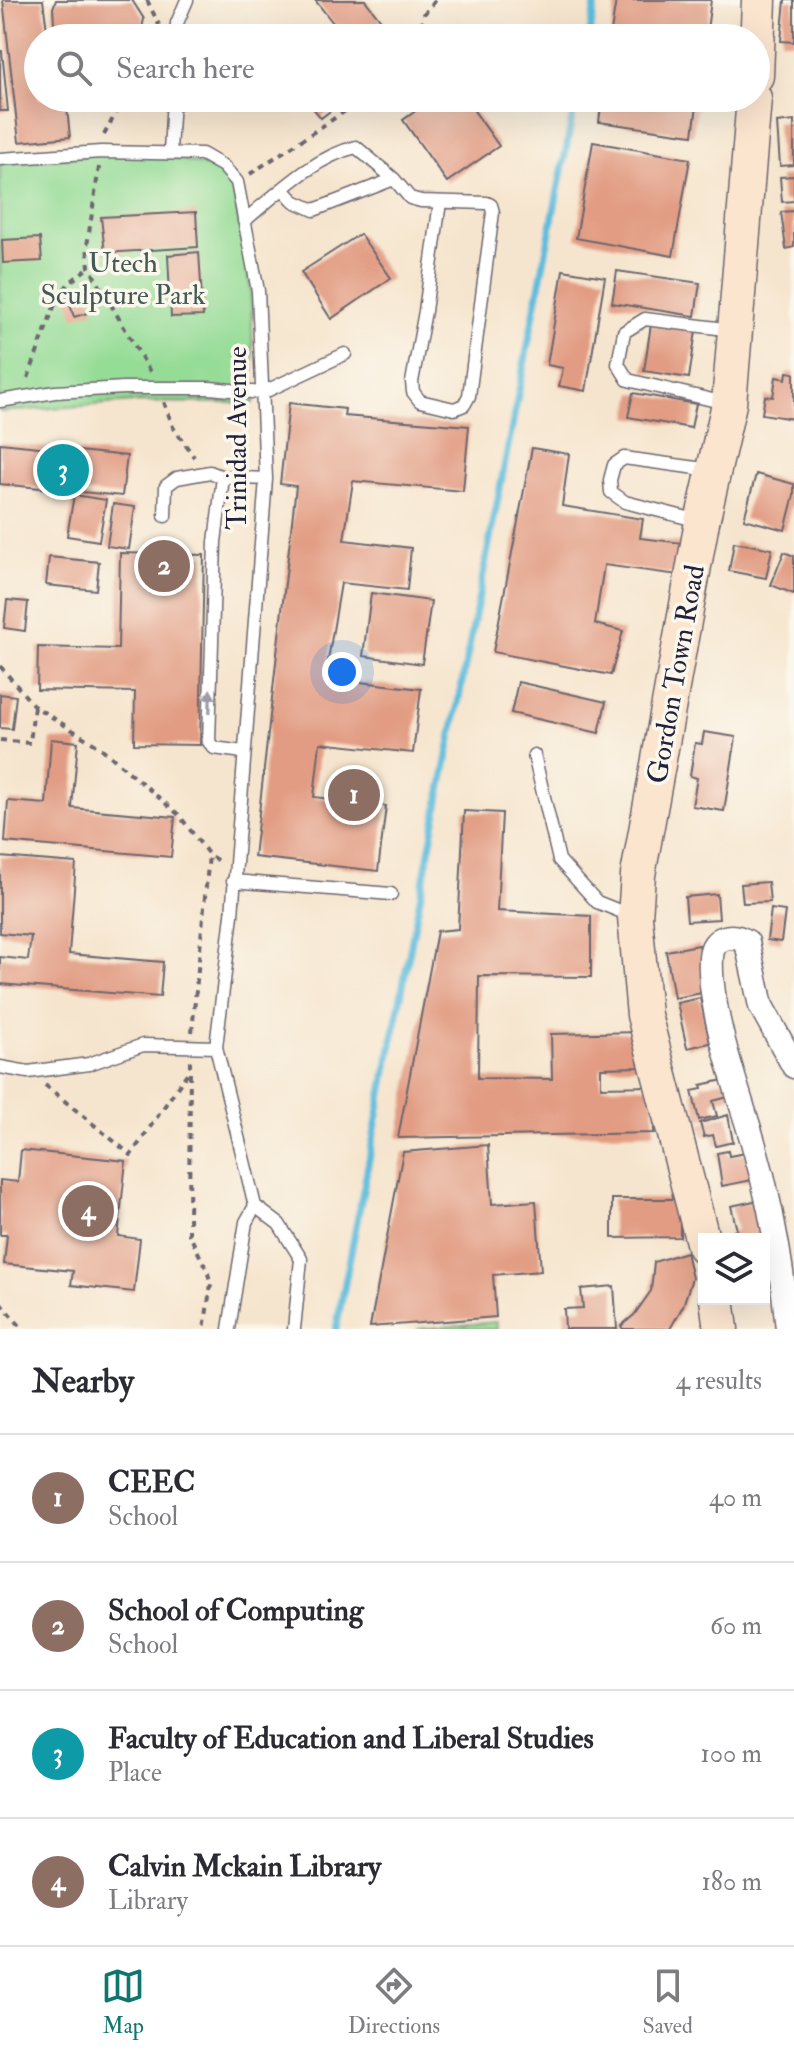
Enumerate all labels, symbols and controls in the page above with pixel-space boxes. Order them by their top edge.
search box [24,24,770,112]
icon: search [52,46,96,90]
text: Search here [116,50,255,87]
park label: Utech Sculpture Park [40,246,206,313]
street label: Trinidad Avenue [220,346,255,530]
pin: 3 [37,440,89,500]
pin: 2 [138,536,190,596]
street label: Gordon Town Road [640,562,713,786]
your location [322,652,362,692]
one-way arrow [203,688,216,713]
pin: 1 [328,765,380,825]
pin: 4 [62,1181,114,1241]
map controls [698,1233,770,1305]
button: layers [698,1233,770,1305]
text: Nearby [32,1360,134,1403]
text: 4 results [676,1365,762,1397]
text: CEEC [108,1464,195,1501]
text: 1 [53,1482,63,1514]
text: 40 m [709,1482,762,1514]
text: School [108,1501,178,1533]
text: School of Computing [108,1592,364,1629]
text: 2 [51,1610,65,1642]
text: 60 m [710,1610,762,1642]
text: School [108,1629,178,1661]
text: Faculty of Education and Liberal Studies [108,1720,594,1757]
text: 3 [53,1738,63,1770]
text: 100 m [701,1738,762,1770]
text: Place [108,1757,162,1789]
text: Calvin Mckain Library [108,1848,381,1885]
text: 4 [51,1866,65,1898]
text: 180 m [702,1866,762,1898]
text: Library [108,1885,188,1917]
tab: Map [101,1964,145,2040]
tab: Directions [348,1964,440,2040]
tab: Saved [643,1964,693,2040]

